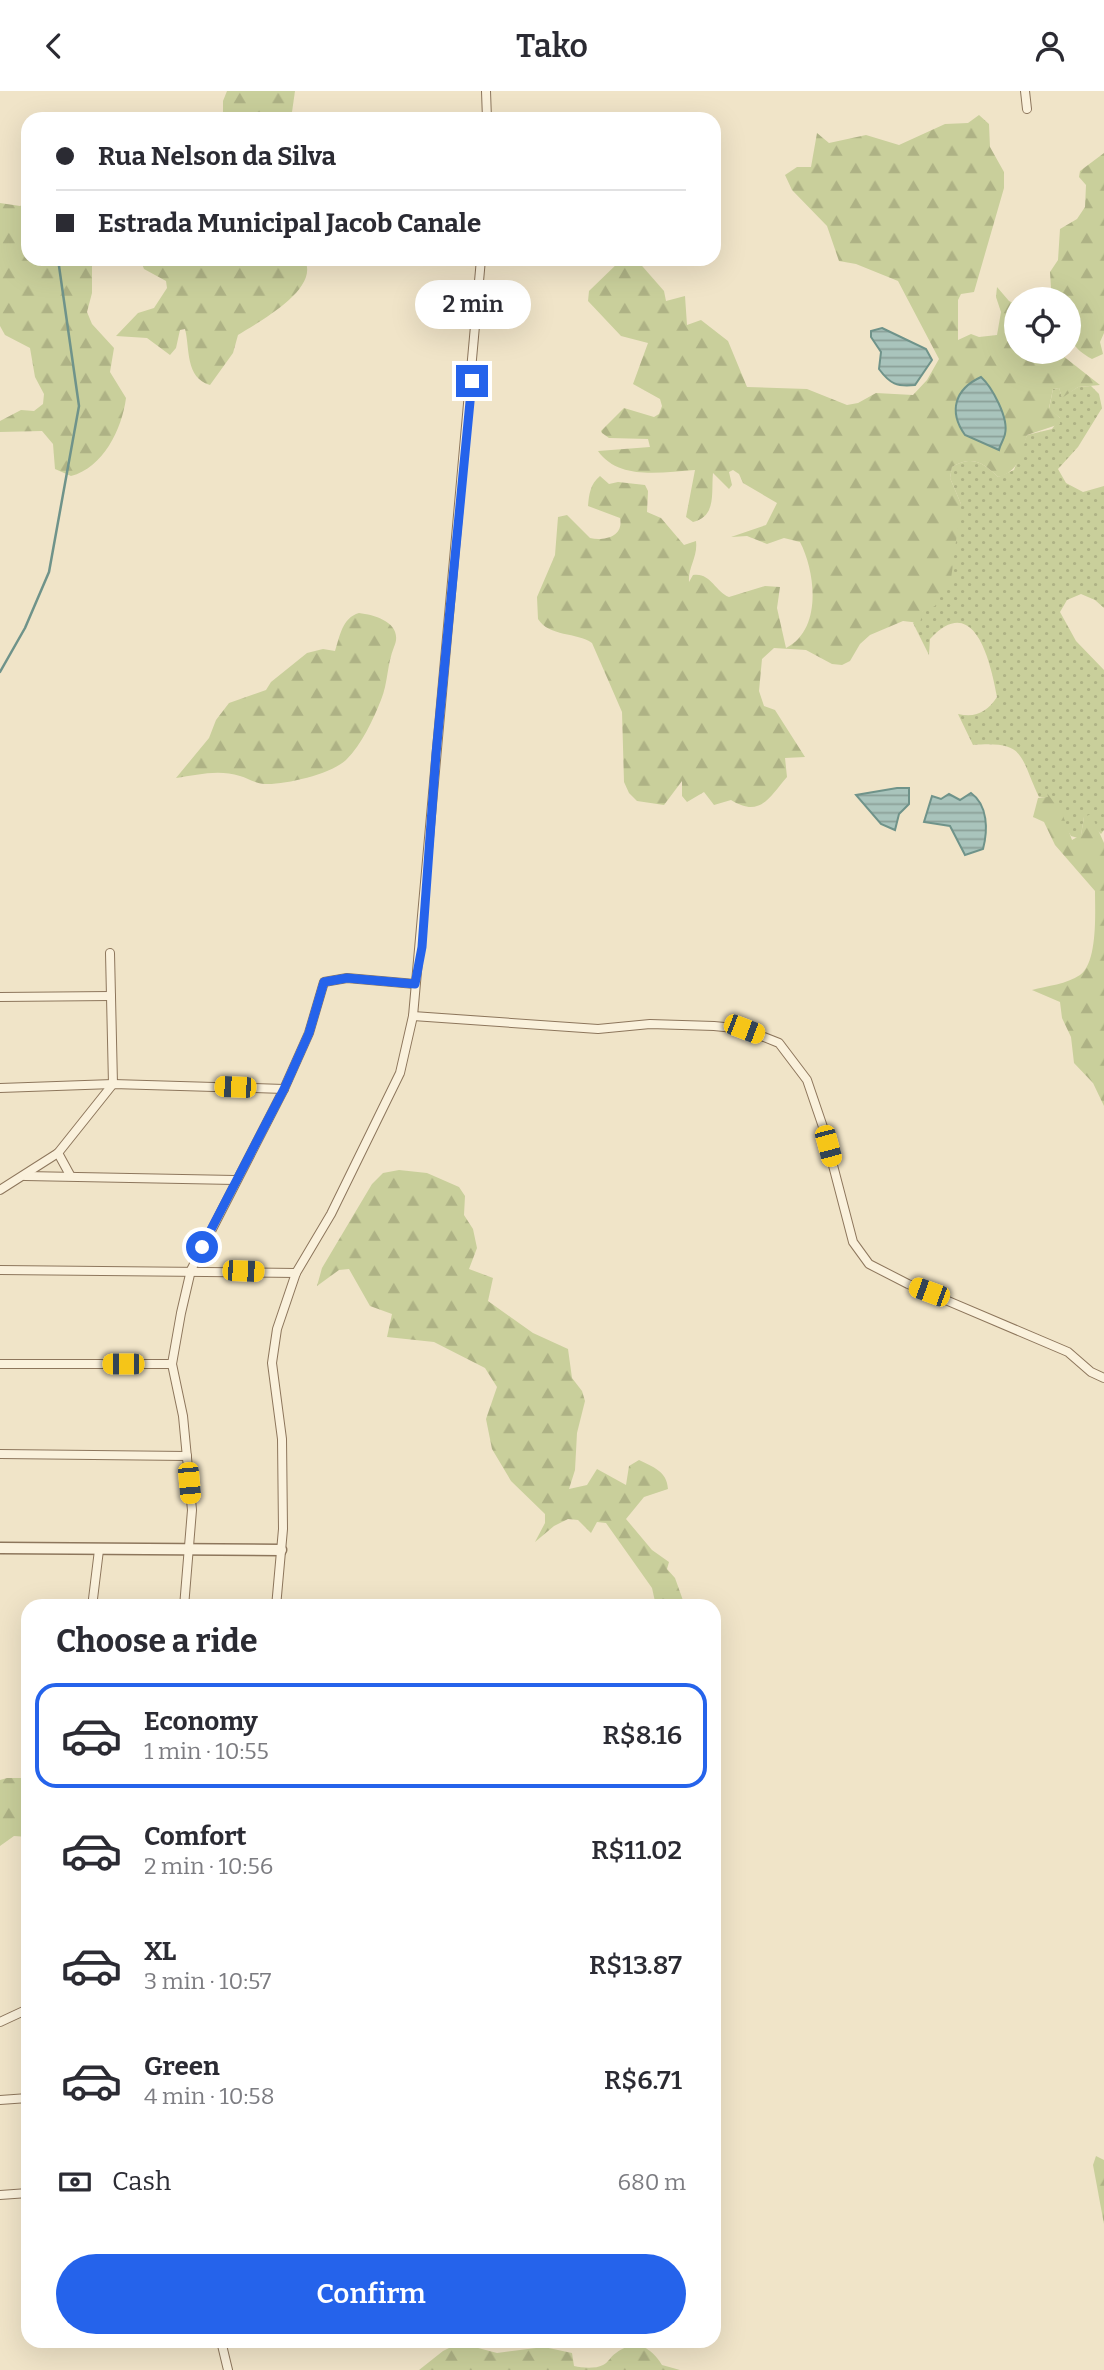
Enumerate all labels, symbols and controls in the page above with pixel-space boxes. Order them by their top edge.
icon: back [35,27,73,65]
text: Tako [516,27,588,65]
icon: person [1031,27,1069,65]
text: Rua Nelson da Silva [98,141,336,172]
text: Estrada Municipal Jacob Canale [98,208,481,239]
callout: 2 min [414,279,530,329]
map controls [1004,287,1081,364]
button: locate [1004,287,1081,364]
text: 2 min [443,290,503,318]
route end [456,365,488,397]
car [721,1012,768,1046]
car [214,1076,257,1098]
car [813,1123,844,1169]
route start [186,1231,218,1263]
car [222,1260,265,1282]
car [906,1275,953,1309]
car [103,1354,145,1375]
car [177,1461,202,1505]
text: Choose a ride [56,1622,257,1660]
icon: car [60,1704,123,1767]
text: Economy [144,1706,258,1737]
text: R$8.16 [603,1720,682,1751]
text: 1 min · 10:55 [144,1737,269,1765]
icon: car [60,1819,123,1882]
text: Comfort [144,1821,247,1852]
text: R$11.02 [591,1835,682,1866]
text: 2 min · 10:56 [144,1852,273,1880]
icon: car [60,1934,123,1997]
text: XL [144,1936,176,1967]
text: R$13.87 [589,1950,682,1981]
text: 3 min · 10:57 [144,1967,271,1995]
icon: car [60,2049,123,2112]
text: Green [144,2051,220,2082]
text: R$6.71 [604,2065,682,2096]
text: 4 min · 10:58 [144,2082,274,2110]
icon: cash [56,2163,94,2201]
text: Cash [112,2166,171,2197]
text: 680 m [617,2168,686,2196]
button: Confirm [56,2254,686,2334]

